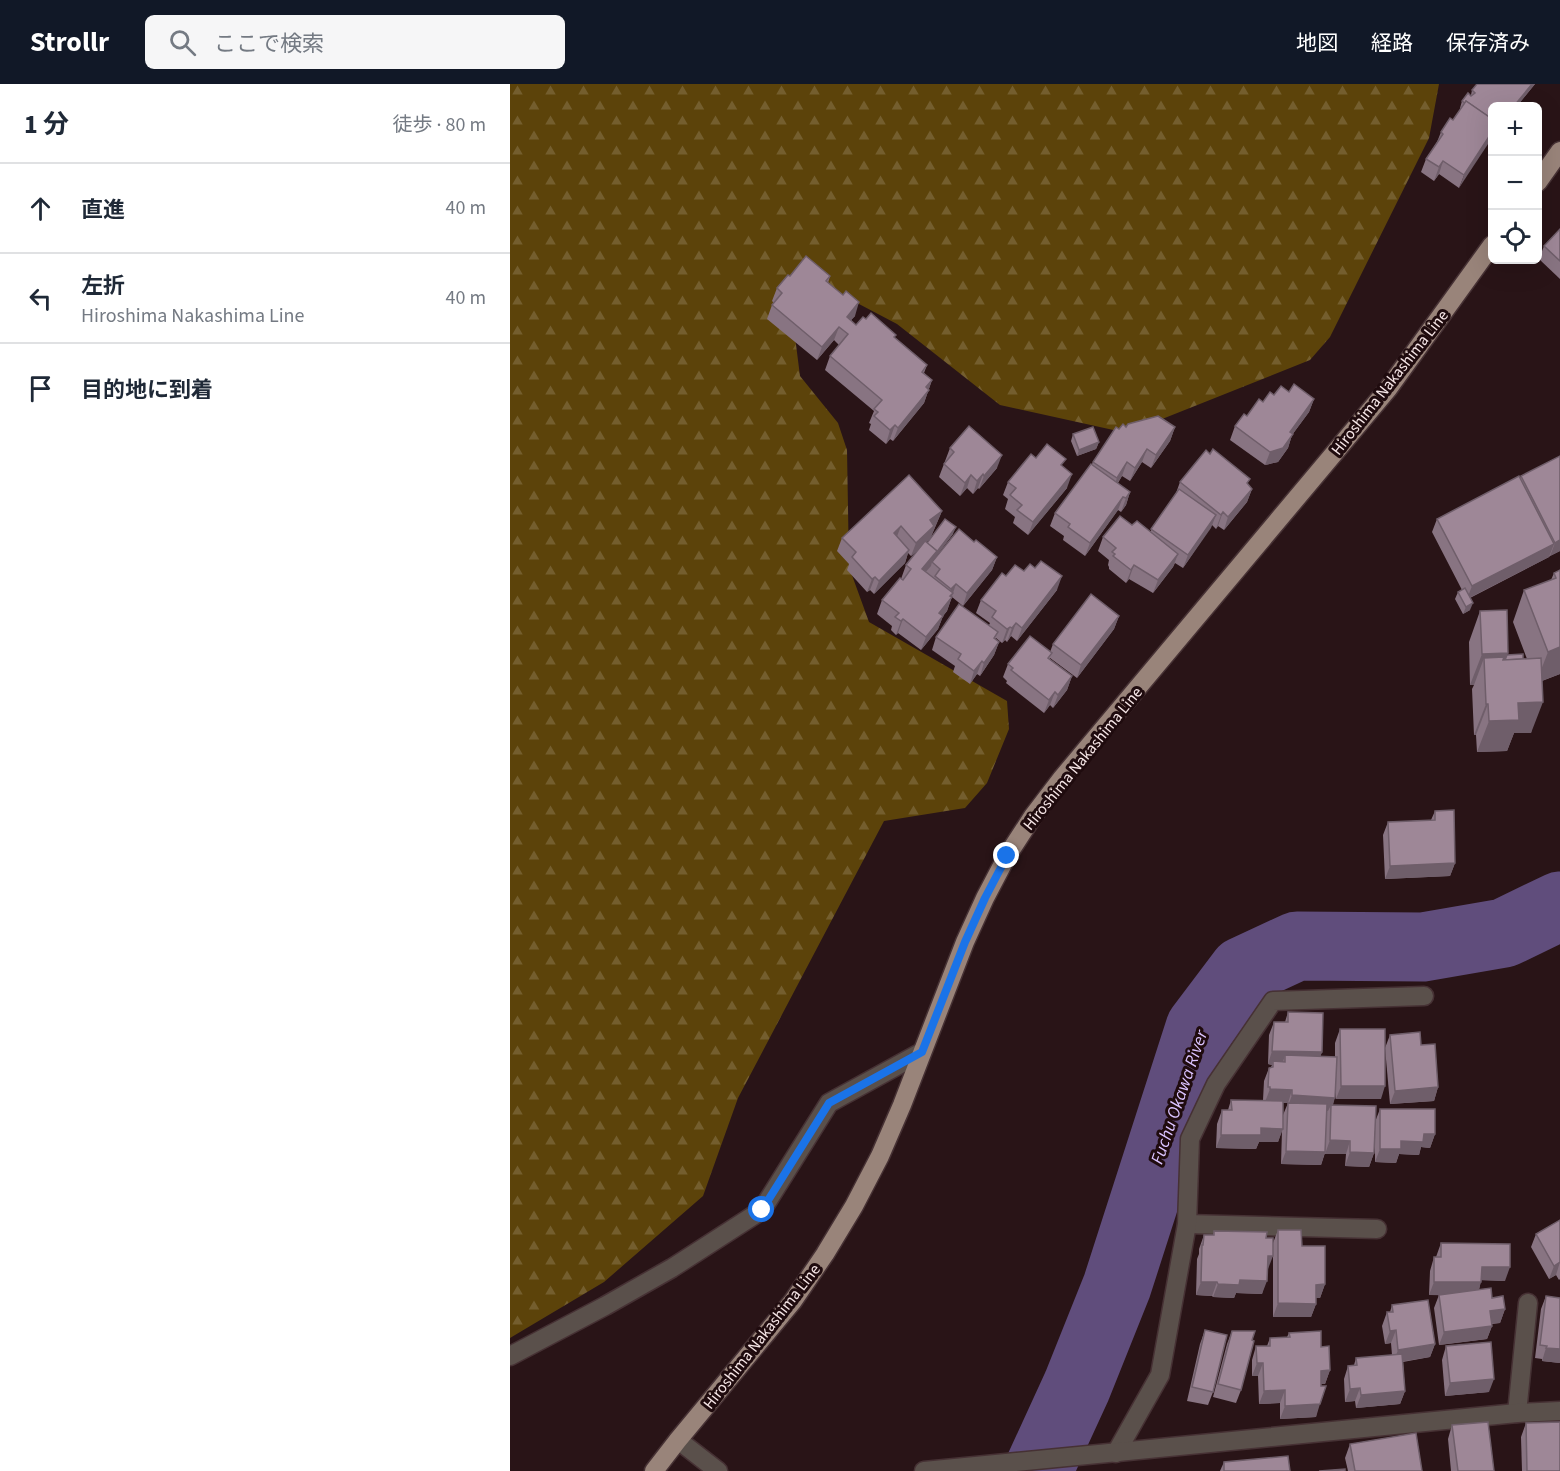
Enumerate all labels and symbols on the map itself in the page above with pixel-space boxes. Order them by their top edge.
street label: Hiroshima Nakashima Line [1326,305,1454,460]
street label: Hiroshima Nakashima Line [1018,682,1148,835]
route end [993,842,1019,868]
water label: Fuchu Okawa River [1145,1026,1214,1167]
route start [748,1196,774,1222]
street label: Hiroshima Nakashima Line [698,1259,826,1414]

